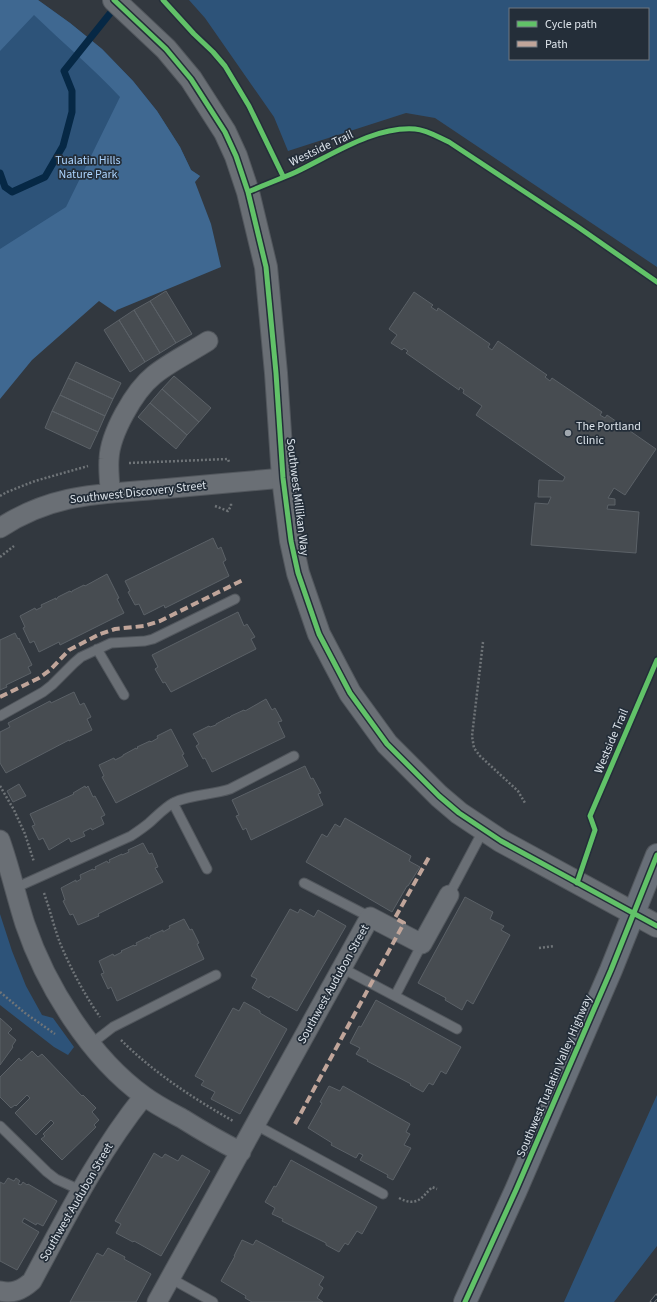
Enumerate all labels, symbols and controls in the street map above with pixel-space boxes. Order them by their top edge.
legend [509,8,649,60]
text: Cycle path [545,16,597,33]
text: Path [545,36,568,53]
street label: Westside Trail [286,126,356,171]
park label: Tualatin Hills Nature Park [55,152,121,183]
place label: The Portland Clinic [576,418,641,449]
marker: The Portland Clinic [563,428,573,438]
street label: Southwest Millikan Way [282,437,313,557]
street label: Southwest Discovery Street [69,477,207,508]
street label: Westside Trail [590,706,633,776]
street label: Southwest Audubon Street [293,921,373,1047]
street label: Southwest Tualatin Valley Highway [512,992,597,1160]
street label: Southwest Audubon Street [36,1140,117,1265]

